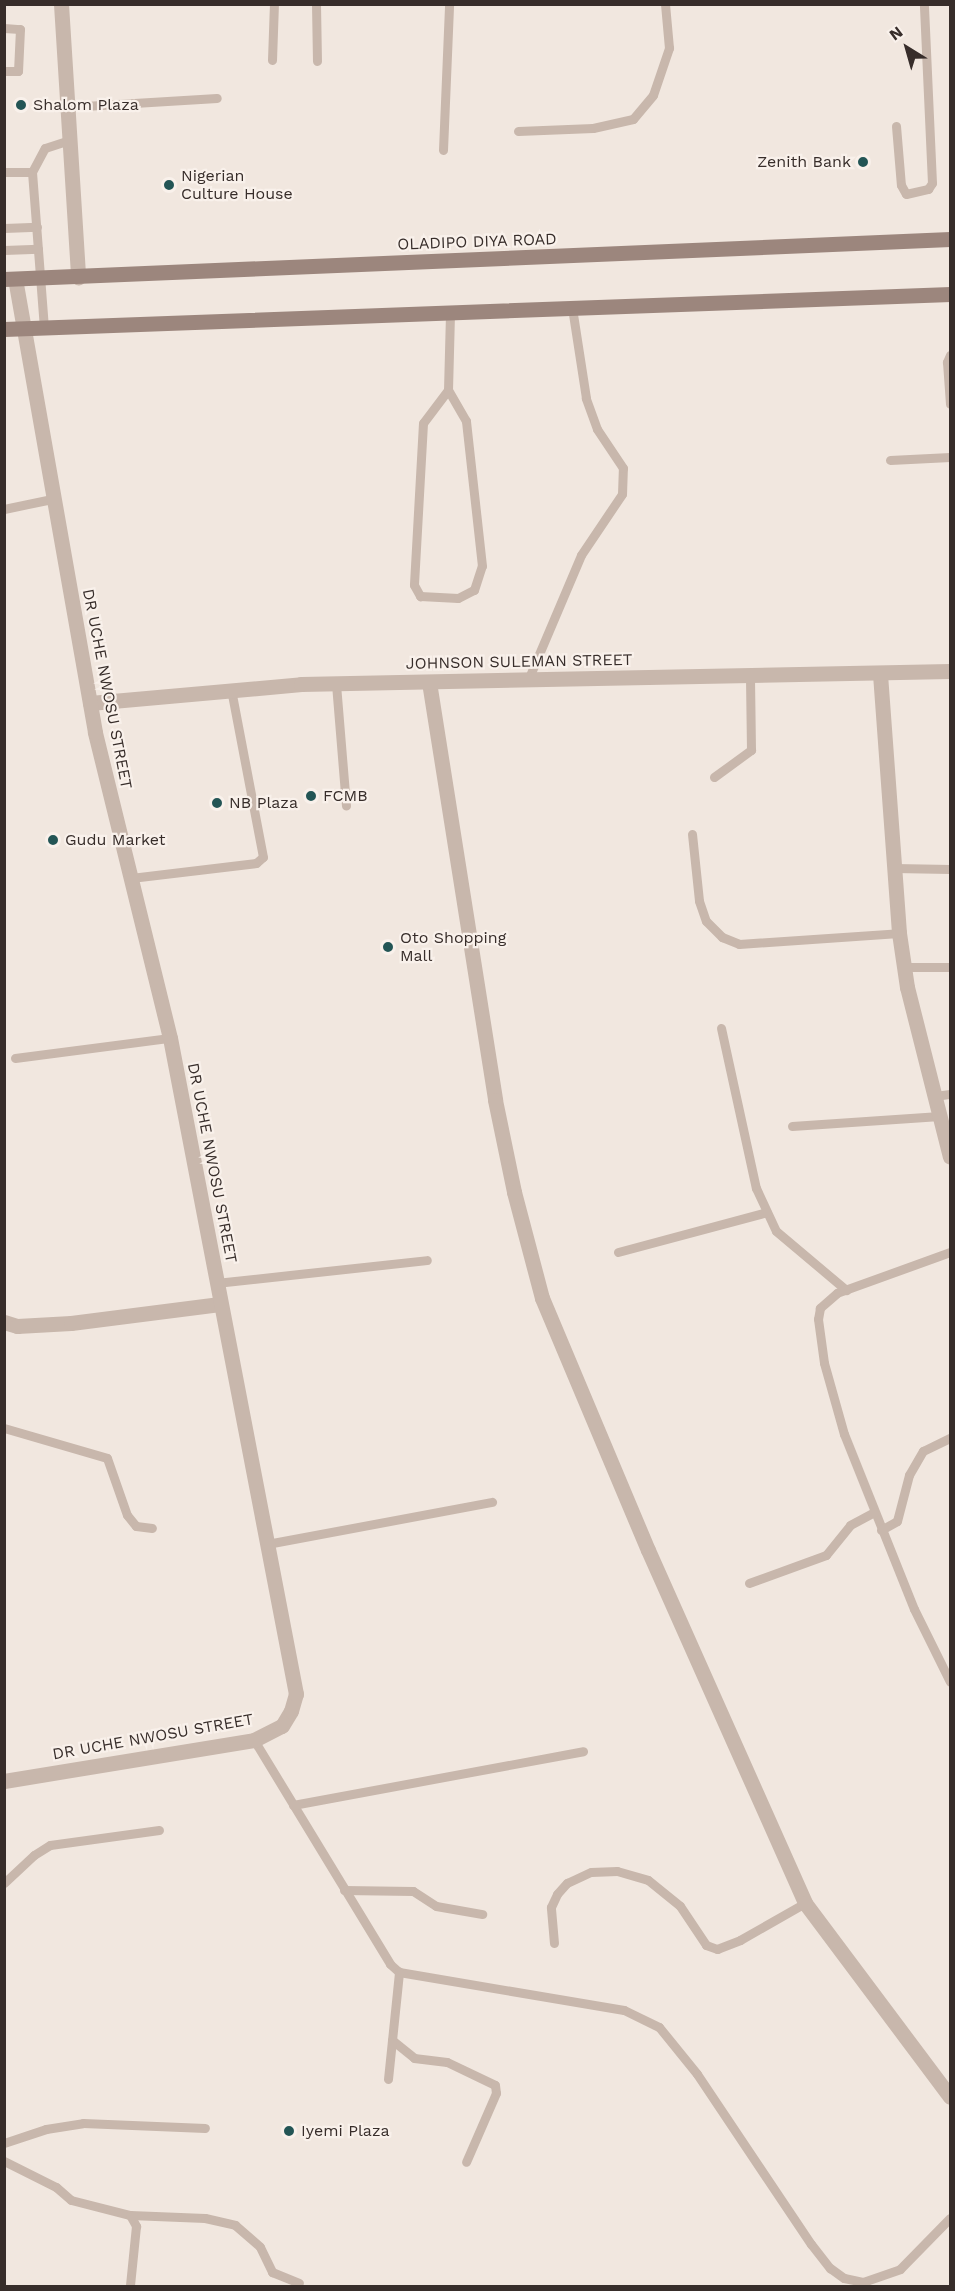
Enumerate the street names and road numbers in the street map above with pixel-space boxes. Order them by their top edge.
street label: OLADIPO DIYA ROAD [397,230,557,254]
street label: DR UCHE NWOSU STREET [78,587,136,791]
street label: JOHNSON SULEMAN STREET [405,650,633,674]
street label: DR UCHE NWOSU STREET [183,1061,241,1265]
street label: DR UCHE NWOSU STREET [51,1710,255,1764]

